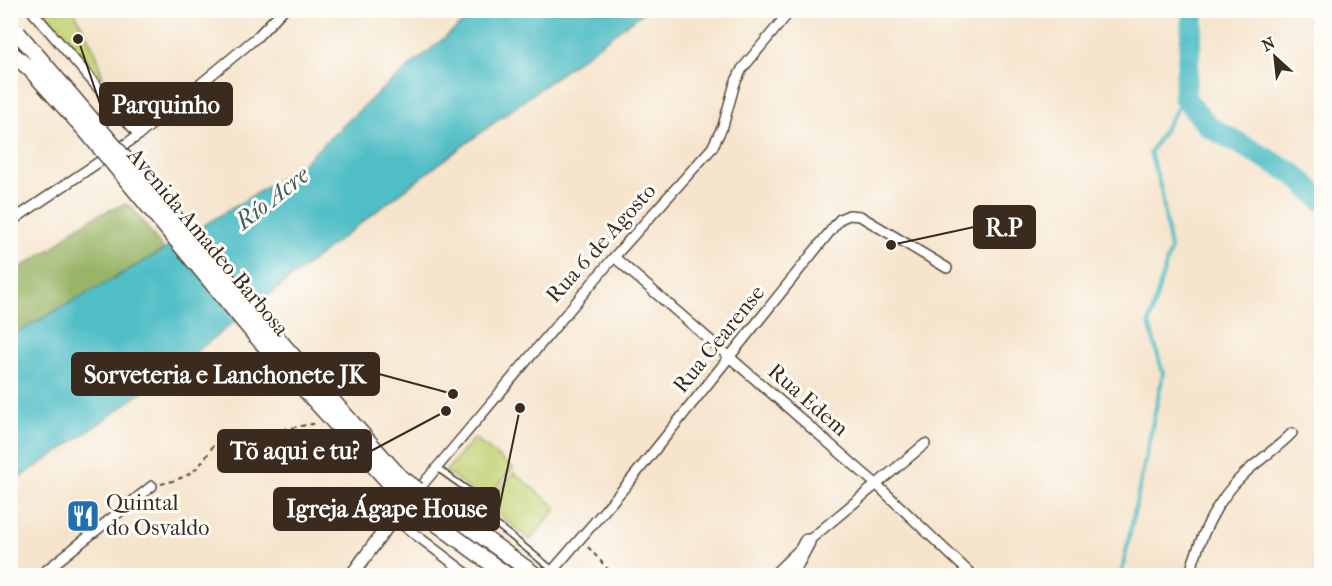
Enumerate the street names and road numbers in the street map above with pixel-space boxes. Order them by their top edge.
street label: Avenida Amadeo Barbosa [121,142,295,342]
street label: Rua 6 de Agosto [541,178,661,308]
street label: Rua Cearense [668,280,770,398]
street label: Rua Edem [763,358,854,442]

